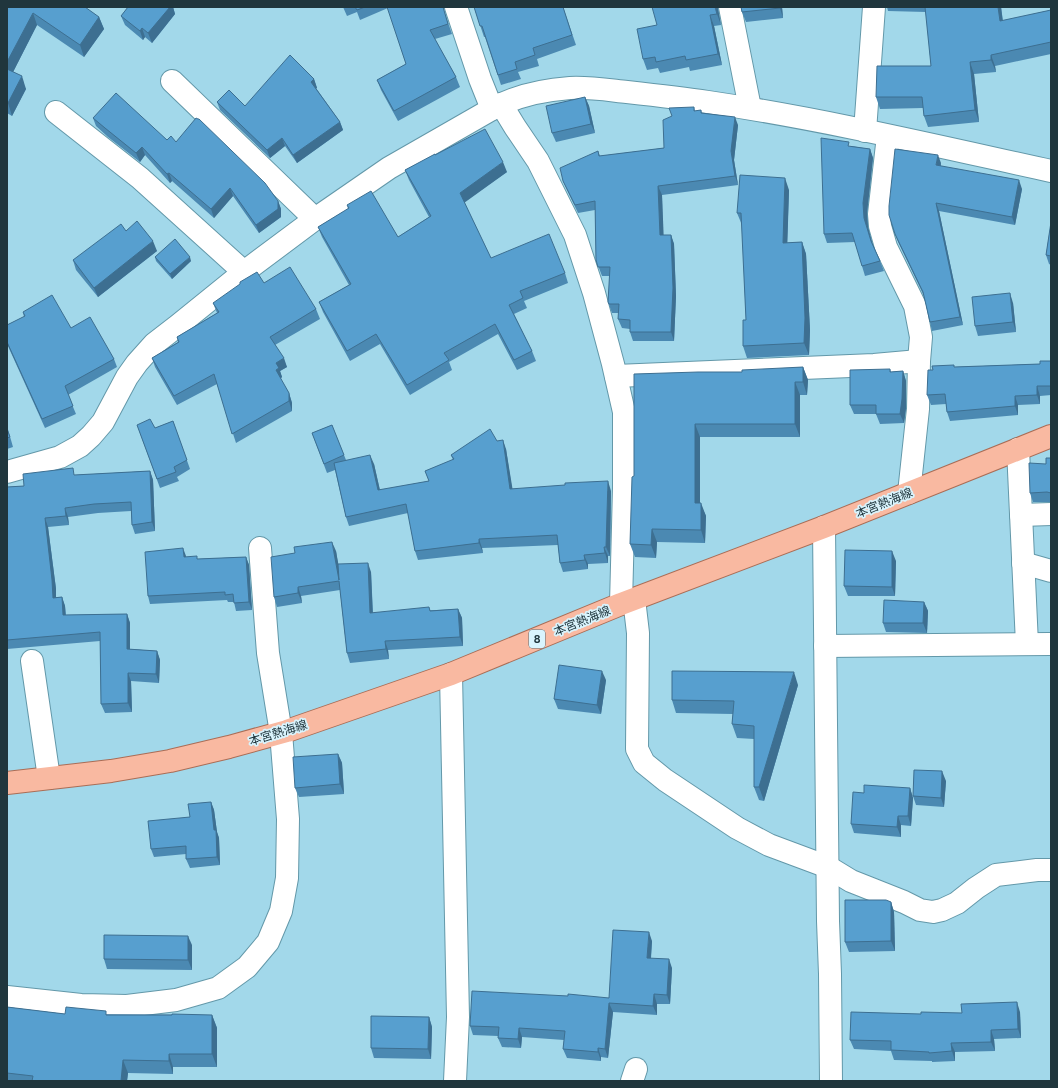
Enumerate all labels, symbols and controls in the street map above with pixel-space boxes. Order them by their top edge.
street label: 本宮熱海線 [854,485,914,521]
street label: 本宮熱海線 [552,603,612,639]
road number: 8 [529,630,545,648]
street label: 本宮熱海線 [247,718,309,748]

